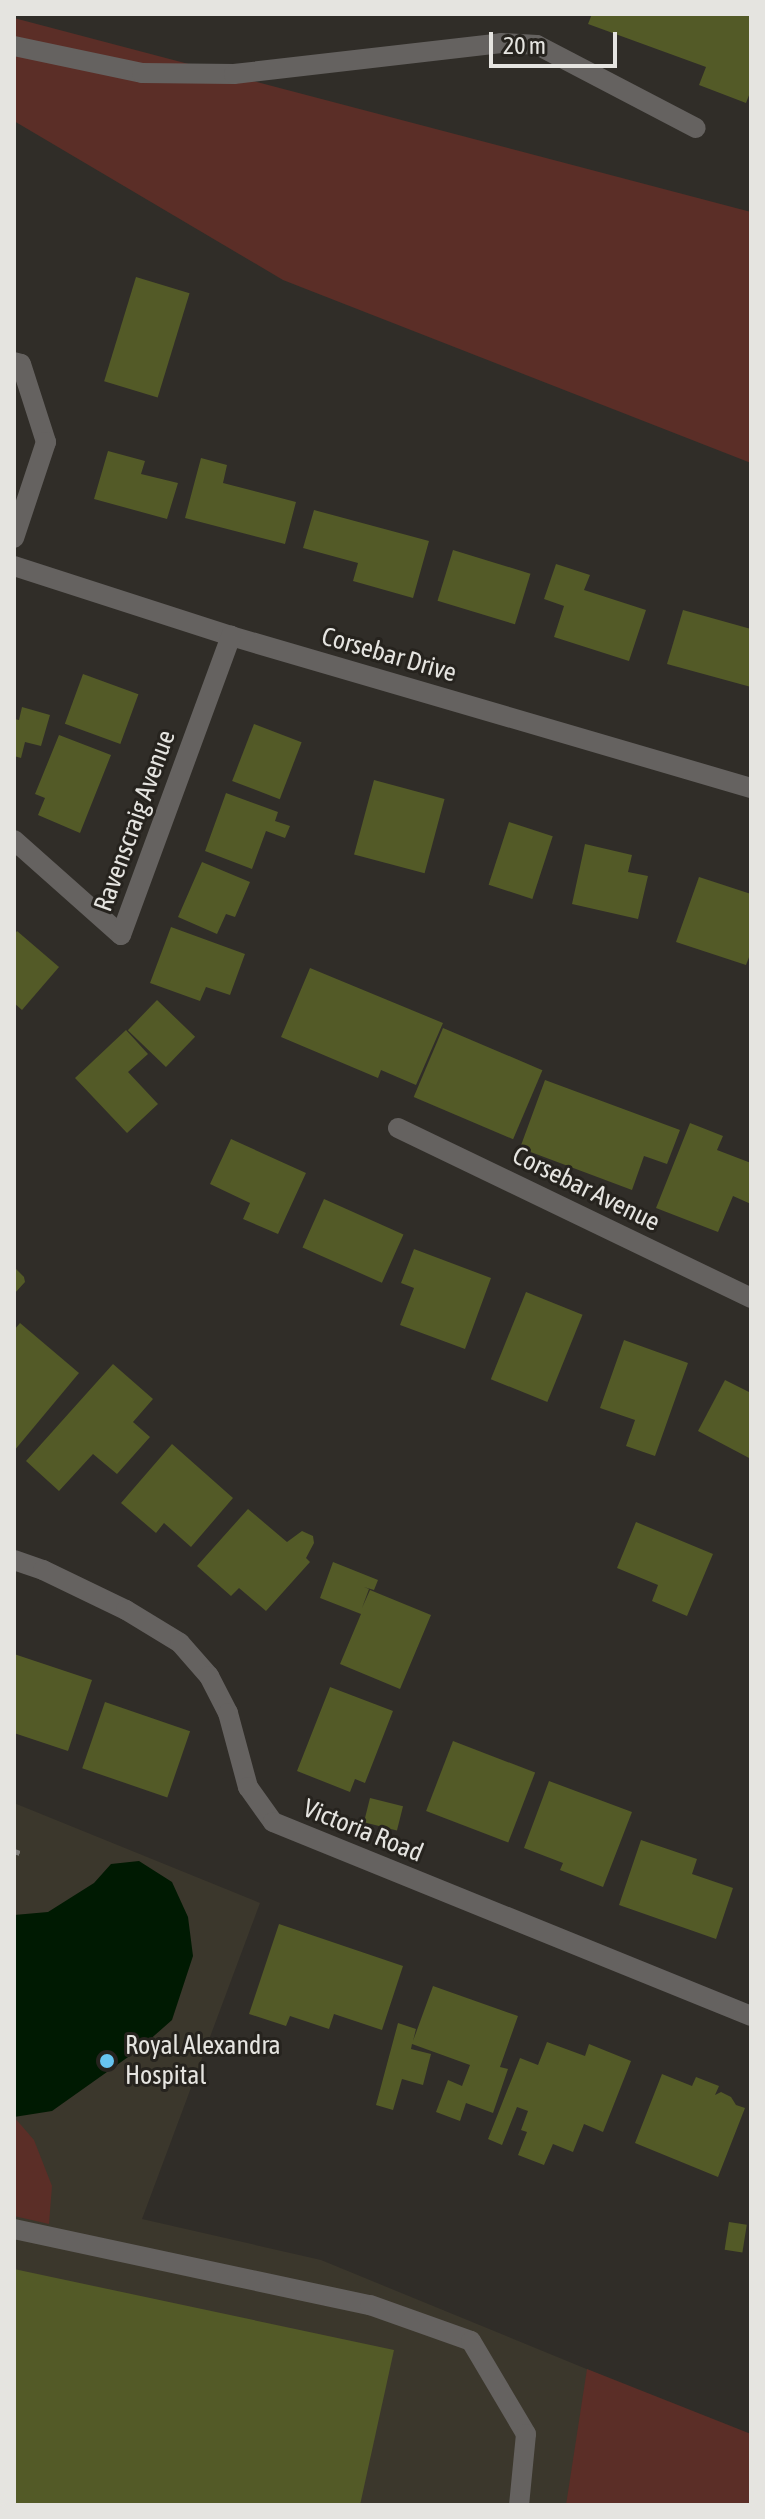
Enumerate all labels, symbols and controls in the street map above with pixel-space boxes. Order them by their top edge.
scale bar [493,16,621,66]
text: 20 m [503,32,546,59]
street label: Corsebar Drive [318,621,460,689]
street label: Ravenscraig Avenue [88,726,182,916]
street label: Corsebar Avenue [507,1140,665,1238]
street label: Victoria Road [298,1793,428,1869]
place label: Royal Alexandra Hospital [125,2030,281,2092]
marker: Royal Alexandra Hospital [96,2050,118,2072]

